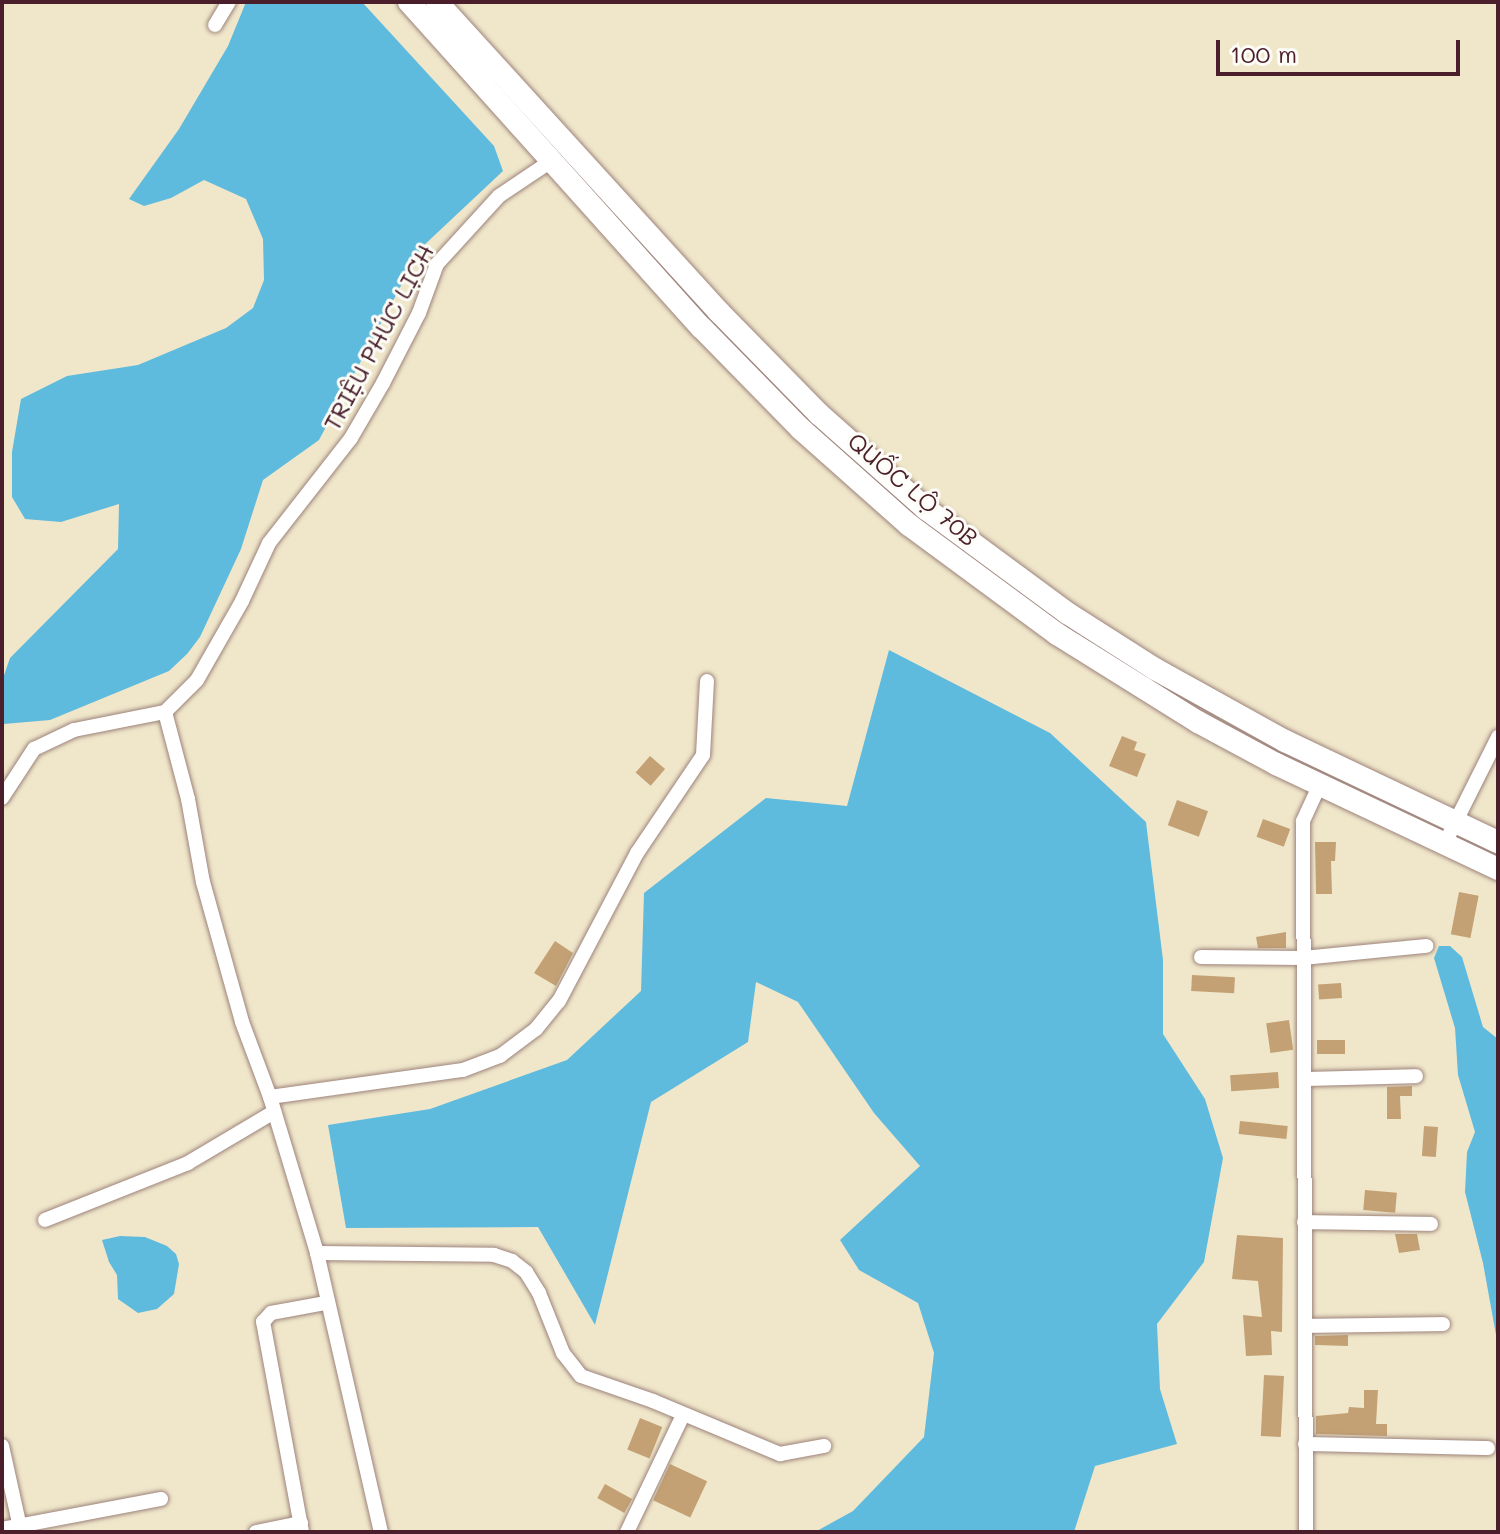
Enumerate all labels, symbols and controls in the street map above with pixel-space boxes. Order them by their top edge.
scale bar [1220,24,1464,74]
text: 100 m [1230,38,1297,69]
street label: TRIỆU PHÚC LỊCH [317,239,439,435]
street label: QUỐC LỘ 70B [842,426,984,552]

